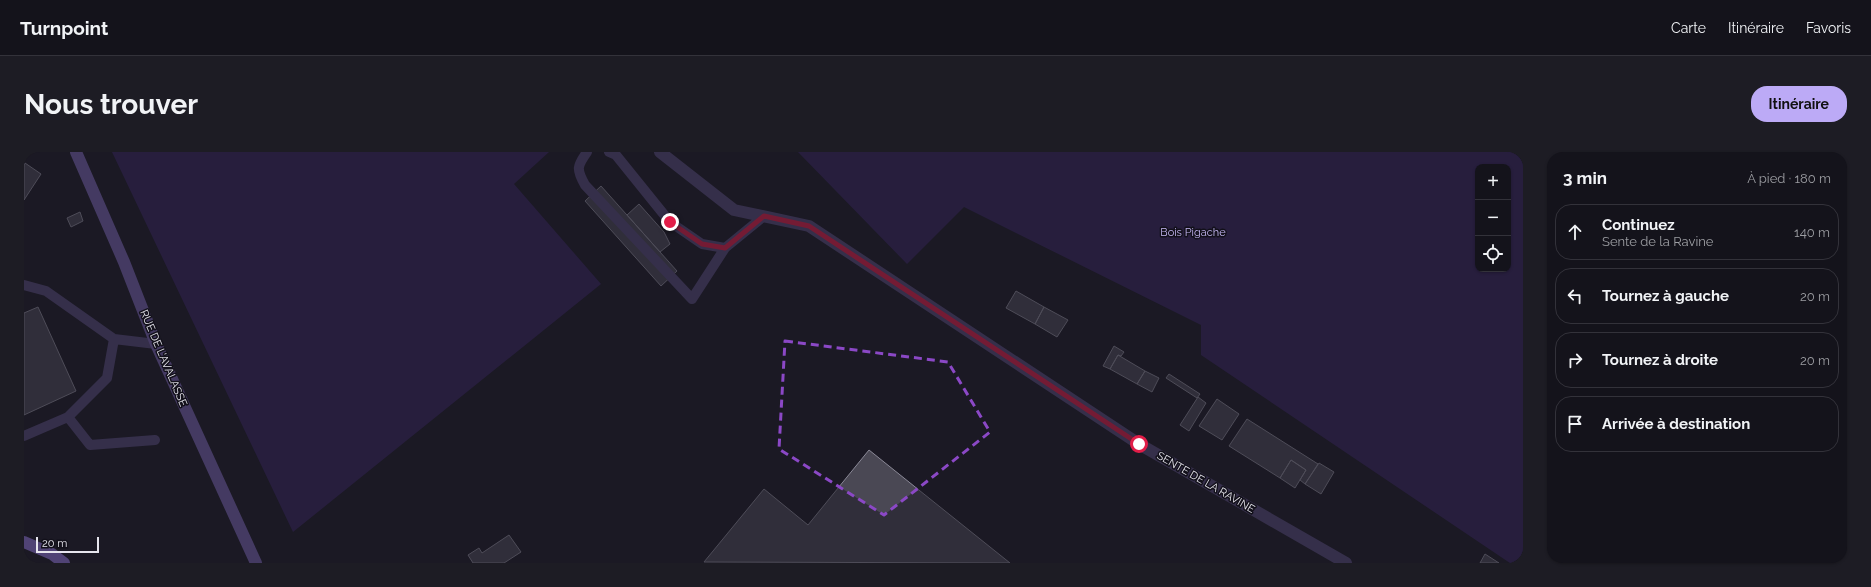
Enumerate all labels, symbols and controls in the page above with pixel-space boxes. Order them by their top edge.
text: Turnpoint [20,17,108,39]
text: Carte [1671,20,1706,36]
text: Itinéraire [1728,20,1784,36]
text: Favoris [1806,20,1851,36]
button: Itinéraire [1751,86,1847,122]
text: Nous trouver [24,88,198,121]
map controls [1475,164,1511,272]
button: + [1475,164,1511,200]
text: 3 min [1563,168,1607,188]
text: À pied · 180 m [1747,171,1831,186]
button: − [1475,200,1511,236]
route end [661,213,679,231]
text: Continuez [1602,216,1675,234]
icon: ahead [1564,221,1586,243]
text: 140 m [1794,225,1830,240]
park label: Bois Pigache [1160,226,1226,239]
text: Sente de la Ravine [1602,234,1713,249]
button: locate [1475,236,1511,272]
icon: left [1564,285,1586,307]
text: Tournez à gauche [1602,287,1729,305]
text: 20 m [1800,289,1830,304]
street label: RUE DE L'AVALASSE [137,308,190,409]
icon: right [1564,349,1586,371]
text: Tournez à droite [1602,351,1718,369]
text: 20 m [1800,353,1830,368]
icon: arrive [1564,413,1586,435]
text: Arrivée à destination [1602,415,1750,433]
route start [1130,435,1148,453]
street label: SENTE DE LA RAVINE [1154,449,1257,516]
scale bar [36,535,99,554]
text: 20 m [42,537,67,550]

